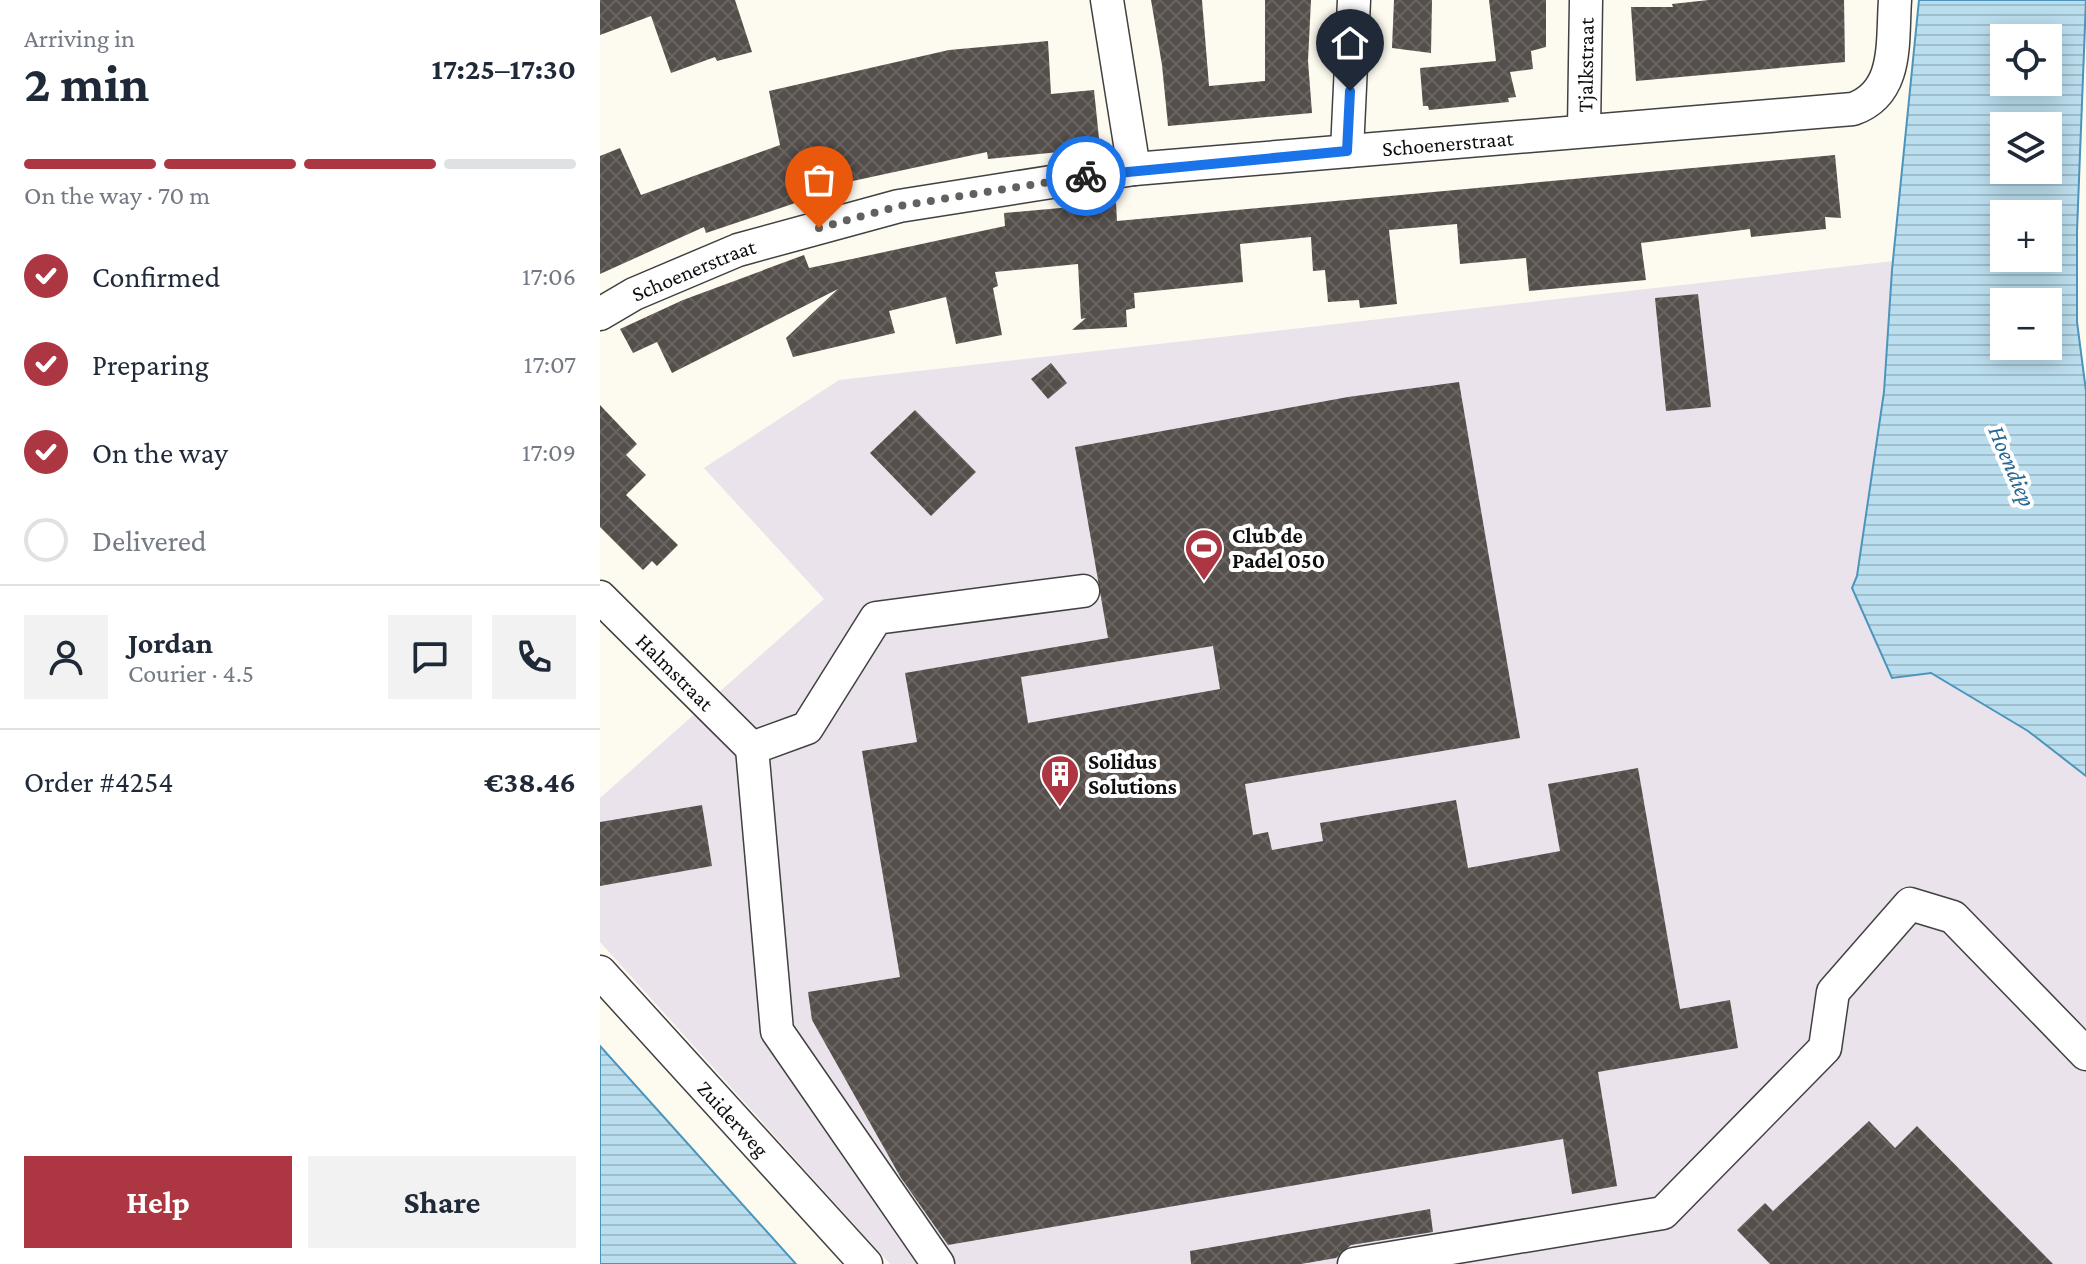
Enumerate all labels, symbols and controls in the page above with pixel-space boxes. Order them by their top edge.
pin [1316,9,1384,91]
street label: Tjalkstraat [1572,17,1599,113]
icon: home [1328,21,1372,65]
text: Arriving in [24,24,135,53]
map controls [1990,24,2062,360]
button: locate [1990,24,2062,96]
text: 17:25–17:30 [431,52,576,85]
text: 2 min [24,54,149,112]
button: layers [1990,112,2062,184]
street label: Schoenerstraat [1381,125,1515,161]
courier [1046,136,1126,216]
pin [785,146,853,228]
icon: bike [1064,154,1108,198]
icon: bag [797,158,841,202]
text: On the way · 70 m [24,181,210,210]
button: + [1990,200,2062,272]
street label: Schoenerstraat [628,234,759,307]
icon: check [24,254,68,298]
text: Confirmed [92,260,220,293]
text: 17:06 [522,262,576,291]
button: − [1990,288,2062,360]
icon: check [24,342,68,386]
text: Preparing [92,348,209,381]
text: 17:07 [524,350,576,379]
water label: Hoendiep [1983,421,2042,510]
icon: check [24,430,68,474]
text: On the way [92,436,228,469]
text: 17:09 [522,438,576,467]
place label: Club de Padel 050 [1232,523,1325,573]
text: Delivered [92,524,207,557]
sports icon: Club de Padel 050 [1183,527,1225,582]
button: person [24,615,108,699]
button: chat [388,615,472,699]
button: phone [492,615,576,699]
text: Jordan [128,626,213,659]
street label: Halmstraat [631,628,719,716]
text: Courier · 4.5 [128,659,254,688]
place label: Solidus Solutions [1088,749,1177,799]
building icon: Solidus Solutions [1039,753,1081,808]
text: Order #4254 [24,765,174,798]
text: €38.46 [484,765,576,798]
street label: Zuiderweg [692,1075,774,1162]
button: Help [24,1156,292,1248]
button: Share [308,1156,576,1248]

